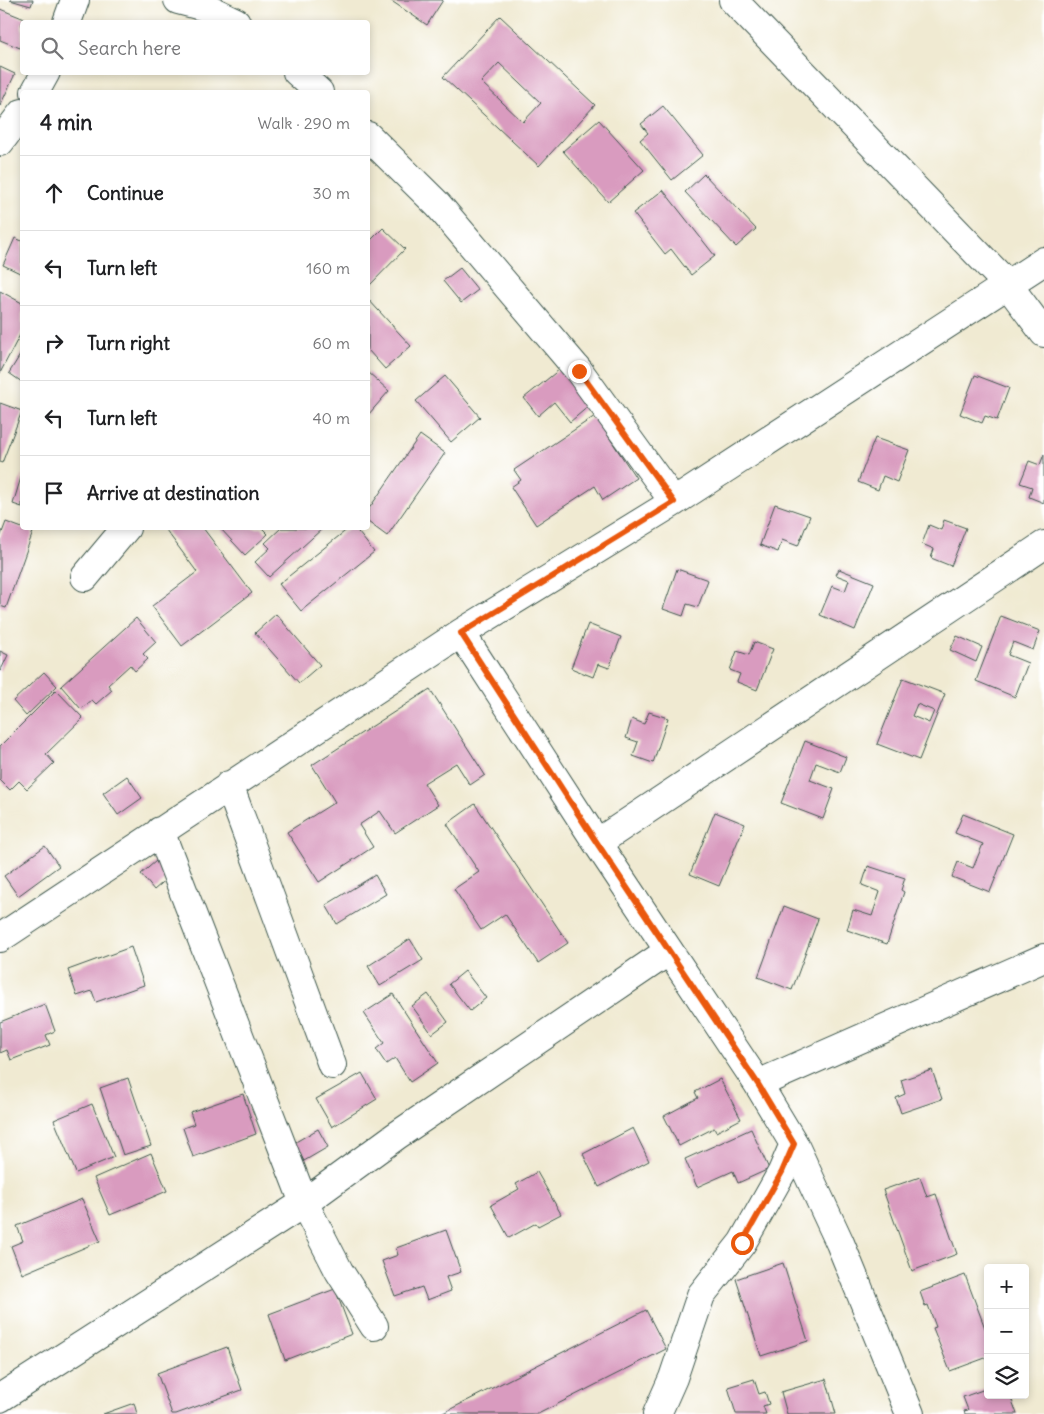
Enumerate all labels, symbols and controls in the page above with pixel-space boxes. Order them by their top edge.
search box [20,20,370,75]
icon: search [38,34,66,62]
text: Search here [78,36,181,60]
text: 4 min [40,109,92,136]
text: Walk · 290 m [258,113,350,133]
icon: ahead [40,179,68,207]
text: Continue [87,181,164,205]
text: 30 m [313,183,350,203]
icon: left [40,254,68,282]
text: Turn left [87,256,157,280]
text: 160 m [306,258,350,278]
icon: right [40,329,68,357]
text: Turn right [87,331,170,355]
text: 60 m [312,333,350,353]
route end [568,360,591,383]
icon: left [40,404,68,432]
text: Turn left [87,406,157,430]
text: 40 m [312,408,350,428]
icon: arrive [40,479,68,507]
text: Arrive at destination [87,481,260,505]
route start [731,1232,754,1255]
map controls [984,1264,1029,1399]
button: + [984,1264,1029,1309]
button: − [984,1309,1029,1354]
button: layers [984,1354,1029,1399]

